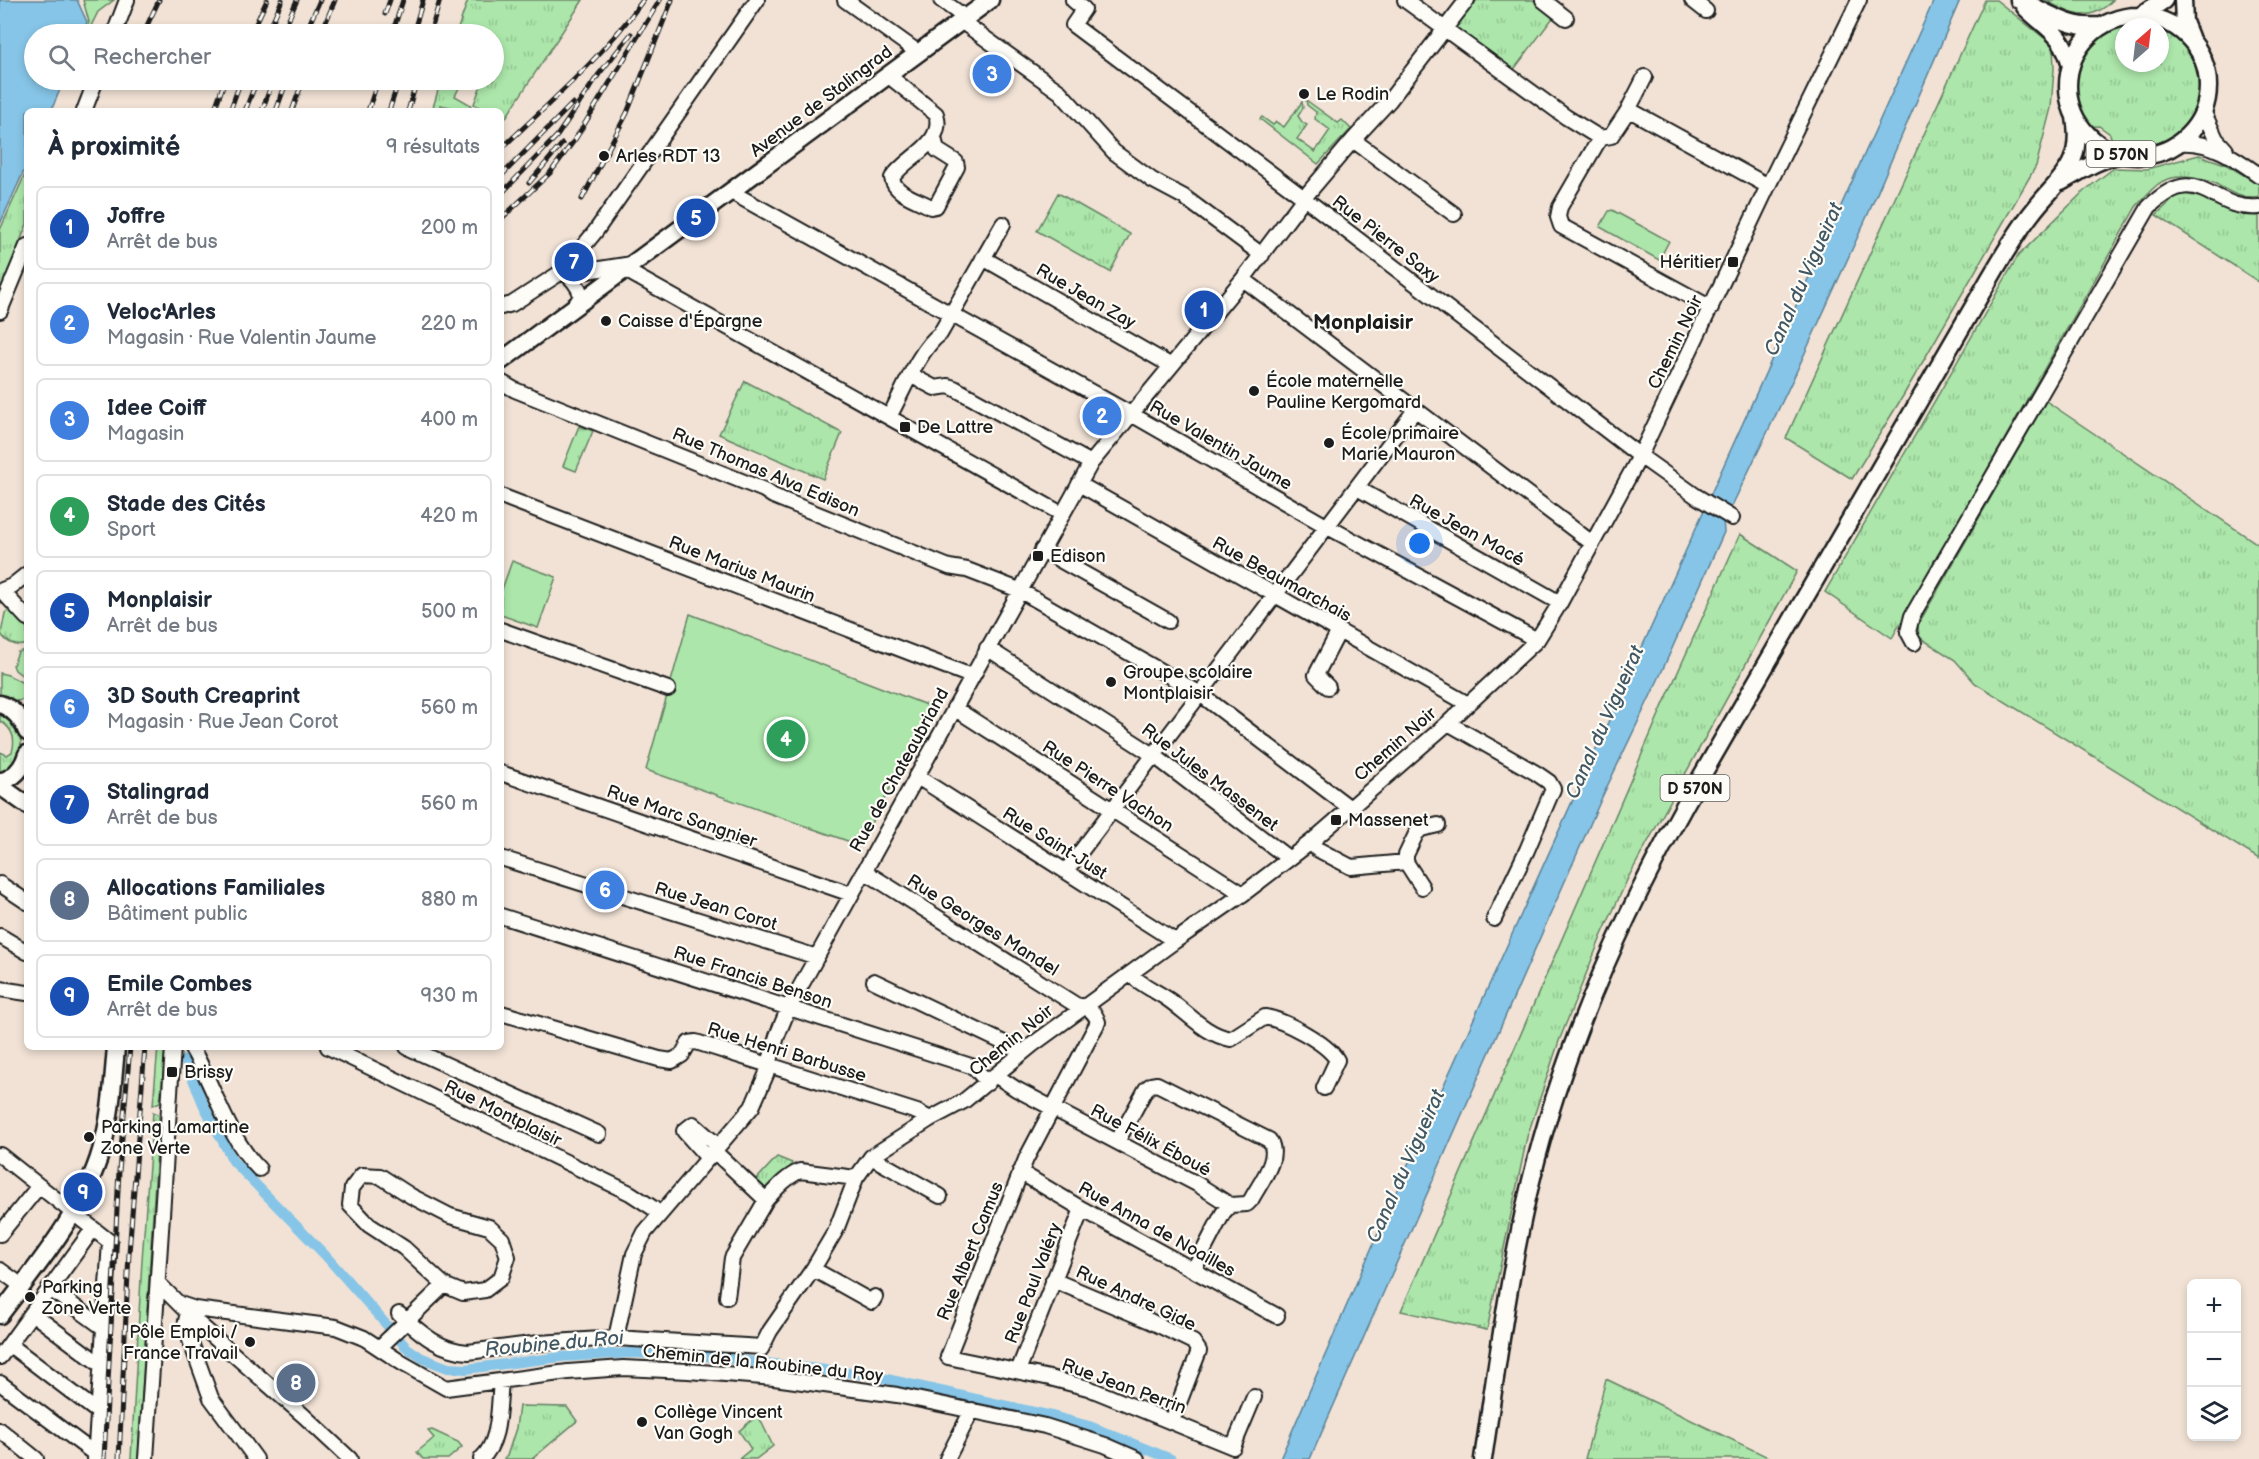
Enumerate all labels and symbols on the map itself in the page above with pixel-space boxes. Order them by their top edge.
north arrow [2115,18,2169,72]
street label: Avenue de Stalingrad [746,41,896,162]
pin: 3 [972,52,1012,97]
place label: Le Rodin [1316,84,1389,105]
marker: Le Rodin [1297,87,1311,101]
road number: D 570N [2086,141,2156,167]
place label: Arles RDT 13 [616,146,721,167]
marker: Arles RDT 13 [597,149,611,163]
street label: Rue Pierre Saxy [1328,191,1444,288]
pin: 5 [676,196,716,240]
water label: Canal du Vigueirat [1759,198,1849,360]
pin: 7 [554,240,594,284]
place label: Héritier [1659,252,1721,273]
marker: Héritier [1726,255,1740,269]
street label: Rue Jean Zay [1032,259,1140,334]
pin: 1 [1184,288,1224,332]
street label: Chemin Noir [1644,291,1707,393]
place label: Caisse d'Épargne [618,309,763,332]
district label: Monplaisir [1313,310,1414,335]
marker: Caisse d'Épargne [599,314,613,328]
place label: École maternelle Pauline Kergomard [1266,369,1421,413]
marker: École maternelle Pauline Kergomard [1247,384,1261,398]
pin: 2 [1082,394,1122,438]
street label: Rue Valentin Jaume [1146,396,1296,495]
place label: De Lattre [917,417,994,438]
marker: De Lattre [898,420,912,434]
place label: École primaire Marie Mauron [1341,421,1459,465]
street label: Rue Thomas Alva Edison [669,423,863,521]
marker: École primaire Marie Mauron [1322,436,1336,450]
street label: Rue Jean Macé [1405,490,1528,571]
your location [1405,529,1434,558]
street label: Rue Marius Maurin [666,532,818,607]
street label: Rue Beaumarchais [1209,533,1355,626]
place label: Edison [1050,546,1106,567]
marker: Edison [1031,549,1045,563]
water label: Canal du Vigueirat [1560,641,1650,803]
place label: Groupe scolaire Montplaisir [1123,662,1253,704]
marker: Groupe scolaire Montplaisir [1104,675,1118,689]
street label: Rue de Chateaubriand [846,684,953,856]
street label: Chemin Noir [1350,703,1441,786]
pin: 4 [766,716,806,762]
street label: Rue Jules Massenet [1137,719,1283,836]
street label: Rue Pierre Vachon [1038,736,1177,837]
road number: D 570N [1660,775,1730,801]
street label: Rue Marc Sangnier [604,781,760,852]
street label: Rue Saint-Just [999,803,1111,884]
place label: Massenet [1348,810,1429,831]
marker: Massenet [1329,813,1343,827]
pin: 6 [586,868,624,912]
street label: Rue Georges Mandel [903,870,1062,981]
street label: Rue Jean Corot [652,878,780,935]
street label: Rue Francis Benson [671,942,835,1013]
street label: Chemin Noir [965,1000,1058,1081]
street label: Rue Henri Barbusse [705,1018,869,1087]
place label: Brissy [184,1062,234,1083]
marker: Brissy [165,1065,179,1079]
street label: Rue Montplaisir [441,1076,565,1151]
water label: Canal du Vigueirat [1361,1085,1451,1247]
street label: Rue Félix Éboué [1087,1098,1216,1181]
place label: Parking Lamartine Zone Verte [100,1117,249,1159]
marker: Parking Lamartine Zone Verte [82,1130,96,1144]
pin: 9 [64,1170,103,1214]
street label: Rue Anna de Noailles [1075,1178,1239,1281]
street label: Rue Albert Camus [933,1179,1008,1324]
street label: Rue Paul Valéry [1001,1219,1066,1347]
street label: Rue Andre Gide [1072,1261,1200,1336]
place label: Parking Zone Verte [41,1277,131,1319]
marker: Parking Zone Verte [23,1290,37,1304]
place label: Pôle Emploi / France Travail [123,1322,238,1364]
water label: Roubine du Roi [484,1326,626,1362]
marker: Pôle Emploi / France Travail [243,1335,257,1349]
street label: Chemin de la Roubine du Roy [642,1340,885,1387]
street label: Rue Jean Perrin [1059,1354,1189,1419]
pin: 8 [276,1360,316,1406]
place label: Collège Vincent Van Gogh [654,1402,783,1444]
marker: Collège Vincent Van Gogh [635,1415,649,1429]

